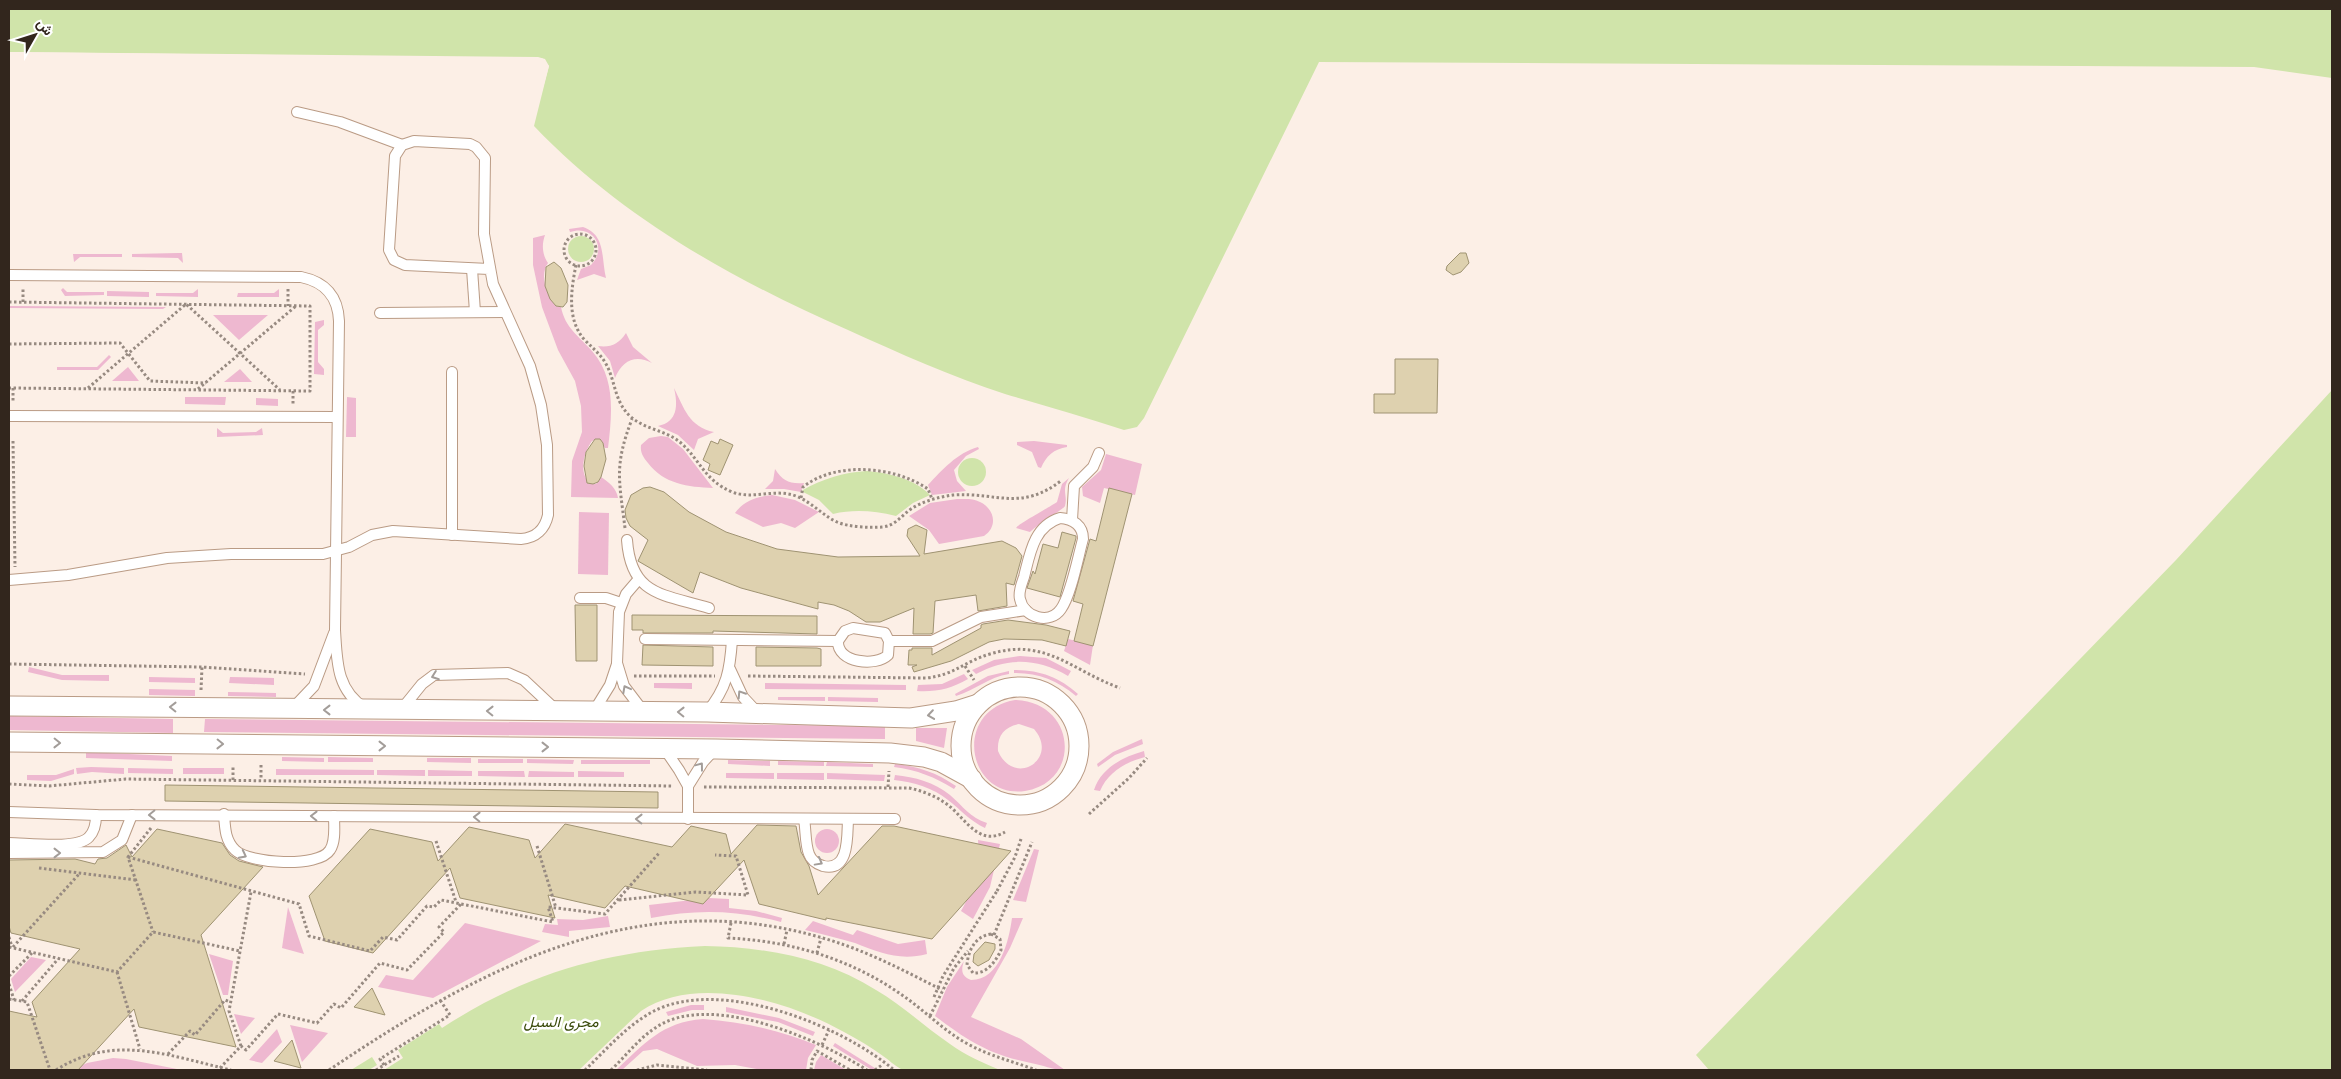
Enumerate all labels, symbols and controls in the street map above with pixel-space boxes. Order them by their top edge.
north arrow [10,10,60,60]
text: ش [33,14,58,39]
one-way arrow [431,671,440,681]
one-way arrow [622,686,632,695]
one-way arrow [738,690,747,699]
one-way arrow [168,702,176,713]
one-way arrow [323,705,331,715]
one-way arrow [486,705,494,716]
one-way arrow [677,707,684,717]
one-way arrow [927,709,935,720]
one-way arrow [54,737,62,748]
one-way arrow [216,739,224,750]
one-way arrow [379,741,387,751]
one-way arrow [541,742,549,753]
one-way arrow [695,763,703,772]
one-way arrow [147,810,155,820]
one-way arrow [310,810,318,821]
one-way arrow [472,812,480,822]
one-way arrow [635,813,643,824]
one-way arrow [54,848,62,858]
one-way arrow [238,849,247,859]
one-way arrow [813,856,822,866]
water label: مجرى السيل [524,1011,599,1031]

